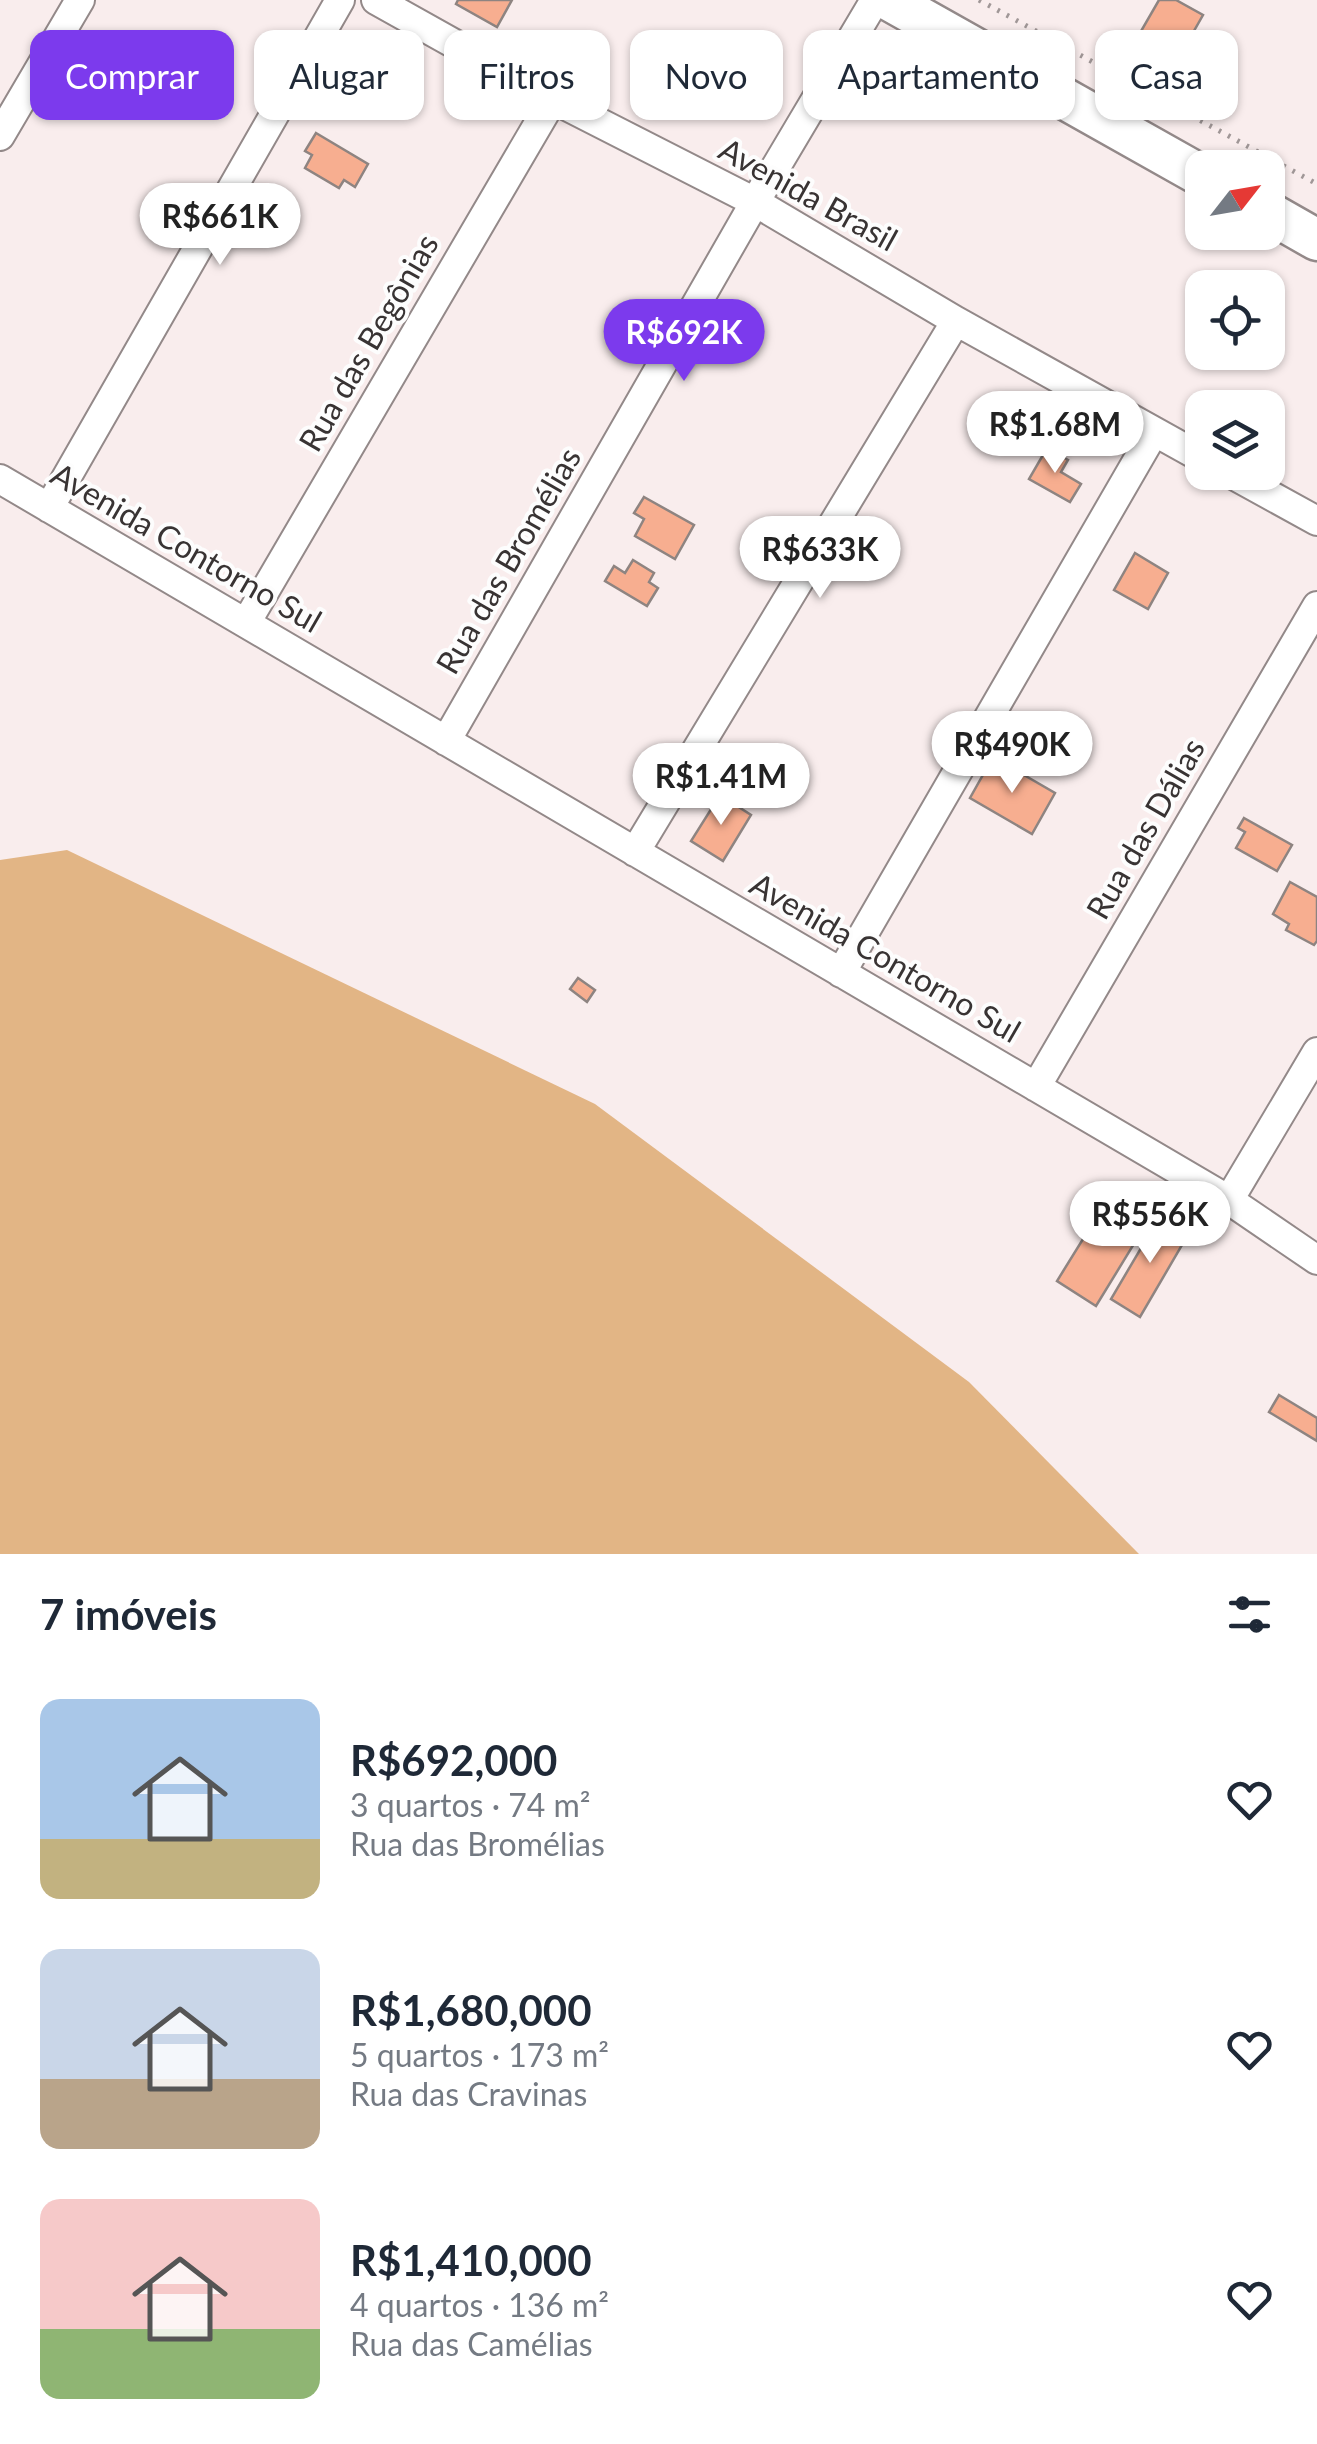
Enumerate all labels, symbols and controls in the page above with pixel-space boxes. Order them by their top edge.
chip: Comprar [30,30,234,120]
chip: Alugar [254,30,424,120]
chip: Filtros [444,30,610,120]
chip: Novo [630,30,783,120]
chip: Apartamento [803,30,1075,120]
chip: Casa [1095,30,1238,120]
street label: Avenida Brasil [713,129,905,259]
north arrow [1185,150,1285,250]
map controls [1185,150,1285,490]
pin: R$661K [139,183,301,268]
text: R$661K [162,196,278,235]
street label: Rua das Begônias [290,227,446,458]
button: locate [1185,270,1285,370]
pin: R$692K [603,299,765,384]
text: R$692K [626,312,742,351]
button: layers [1185,390,1285,490]
pin: R$1.68M [963,391,1147,476]
text: R$1.68M [989,404,1121,443]
street label: Rua das Bromélias [427,440,588,680]
street label: Avenida Contorno Sul [45,453,329,640]
pin: R$633K [739,516,901,601]
text: R$633K [762,529,878,568]
pin: R$490K [931,711,1093,796]
text: R$490K [954,724,1070,763]
street label: Rua das Dálias [1077,731,1212,925]
pin: R$1.41M [629,743,813,828]
text: R$1.41M [655,756,787,795]
street label: Avenida Contorno Sul [744,863,1028,1050]
pin: R$556K [1069,1181,1231,1266]
text: R$556K [1092,1194,1208,1233]
icon: filters [1222,1587,1277,1642]
text: 7 imóveis [40,1589,217,1639]
text: R$692,000 [350,1735,557,1785]
icon: home [120,1739,240,1859]
icon: heart [1222,1772,1277,1827]
text: 3 quartos · 74 m² [350,1785,590,1824]
text: Rua das Bromélias [350,1824,605,1863]
text: R$1,680,000 [350,1985,592,2035]
icon: home [120,1989,240,2109]
icon: heart [1222,2022,1277,2077]
text: 5 quartos · 173 m² [350,2035,609,2074]
text: Rua das Cravinas [350,2074,587,2113]
text: R$1,410,000 [350,2235,592,2285]
icon: home [120,2239,240,2359]
icon: heart [1222,2272,1277,2327]
text: 4 quartos · 136 m² [350,2285,609,2324]
text: Rua das Camélias [350,2324,593,2363]

